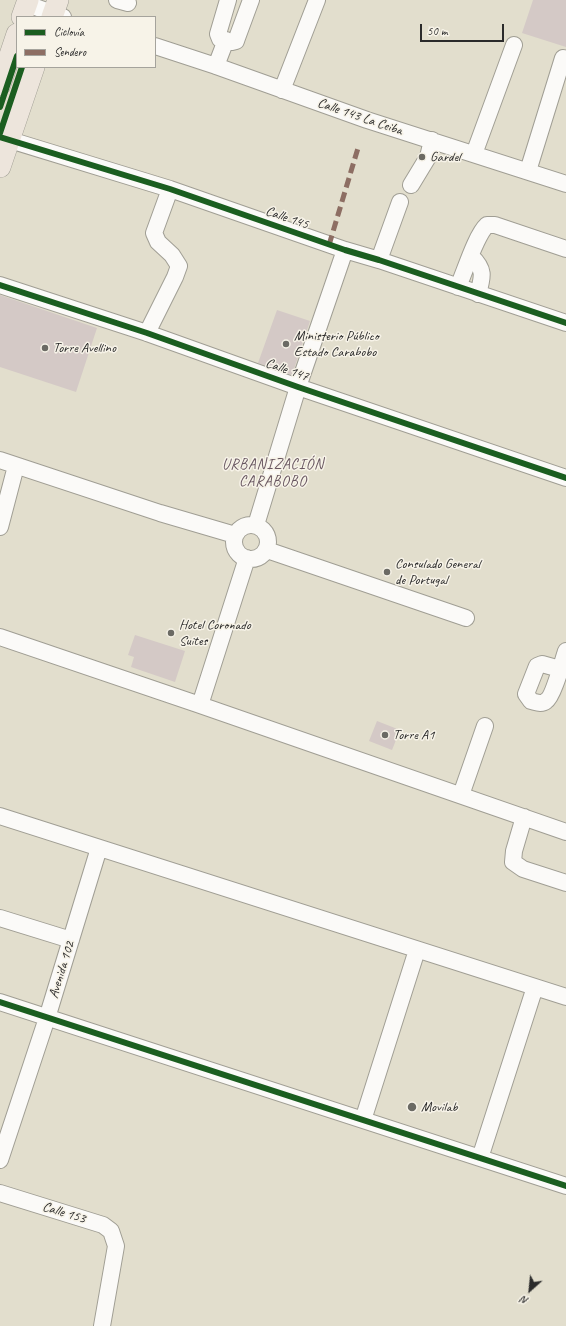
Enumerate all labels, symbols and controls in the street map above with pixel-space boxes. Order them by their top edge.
legend [16,16,156,68]
scale bar [422,16,506,42]
text: 50 m [427,23,447,39]
text: Ciclovía [54,24,84,40]
text: Sendero [54,44,86,60]
street label: Calle 143 La Ceiba [315,95,405,139]
place label: Gardel [430,149,460,165]
marker: Gardel [417,152,427,162]
street label: Calle 145 [263,203,311,233]
place label: Ministerio Público Estado Carabobo [294,328,379,360]
marker: Ministerio Público Estado Carabobo [281,339,291,349]
place label: Torre Avellino [53,340,116,356]
marker: Torre Avellino [40,343,50,353]
street label: Calle 147 [263,355,311,385]
district label: URBANIZACIÓN CARABOBO [222,456,324,491]
place label: Consulado General de Portugal [395,556,480,588]
marker: Consulado General de Portugal [382,567,392,577]
place label: Hotel Coronado Suites [179,617,251,650]
marker: Hotel Coronado Suites [166,628,176,638]
place label: Torre A1 [393,727,434,743]
marker: Torre A1 [380,730,390,740]
street label: Avenida 102 [45,940,79,1000]
place label: Movilab [421,1099,458,1115]
marker: Movilab [406,1101,418,1113]
street label: Calle 153 [40,1198,88,1228]
north arrow [510,1270,550,1310]
text: N [518,1293,531,1308]

